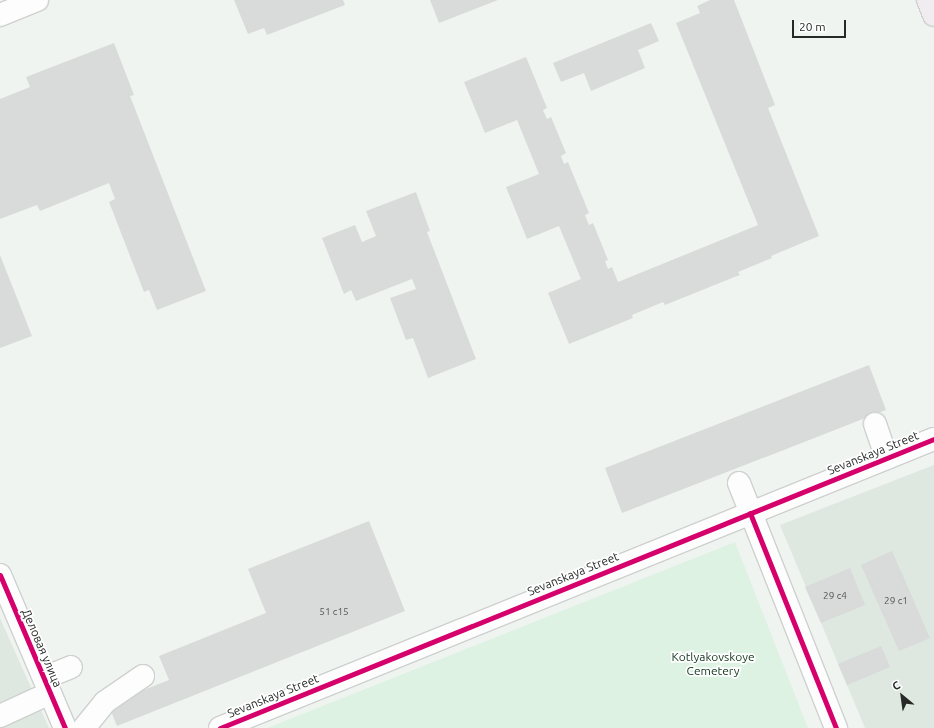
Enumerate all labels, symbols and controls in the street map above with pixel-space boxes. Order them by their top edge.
scale bar [794,12,848,38]
text: 20 m [799,20,826,33]
street label: Sevanskaya Street [825,428,921,478]
street label: Sevanskaya Street [525,549,621,599]
house number: 29 с4 [823,590,847,602]
house number: 29 с1 [884,595,908,607]
house number: 51 с15 [319,606,349,618]
street label: Деловая улица [19,607,65,689]
park label: Kotlyakovskoye Cemetery [671,650,755,678]
street label: Sevanskaya Street [225,671,321,721]
north arrow [882,676,922,716]
text: С [890,679,902,692]

